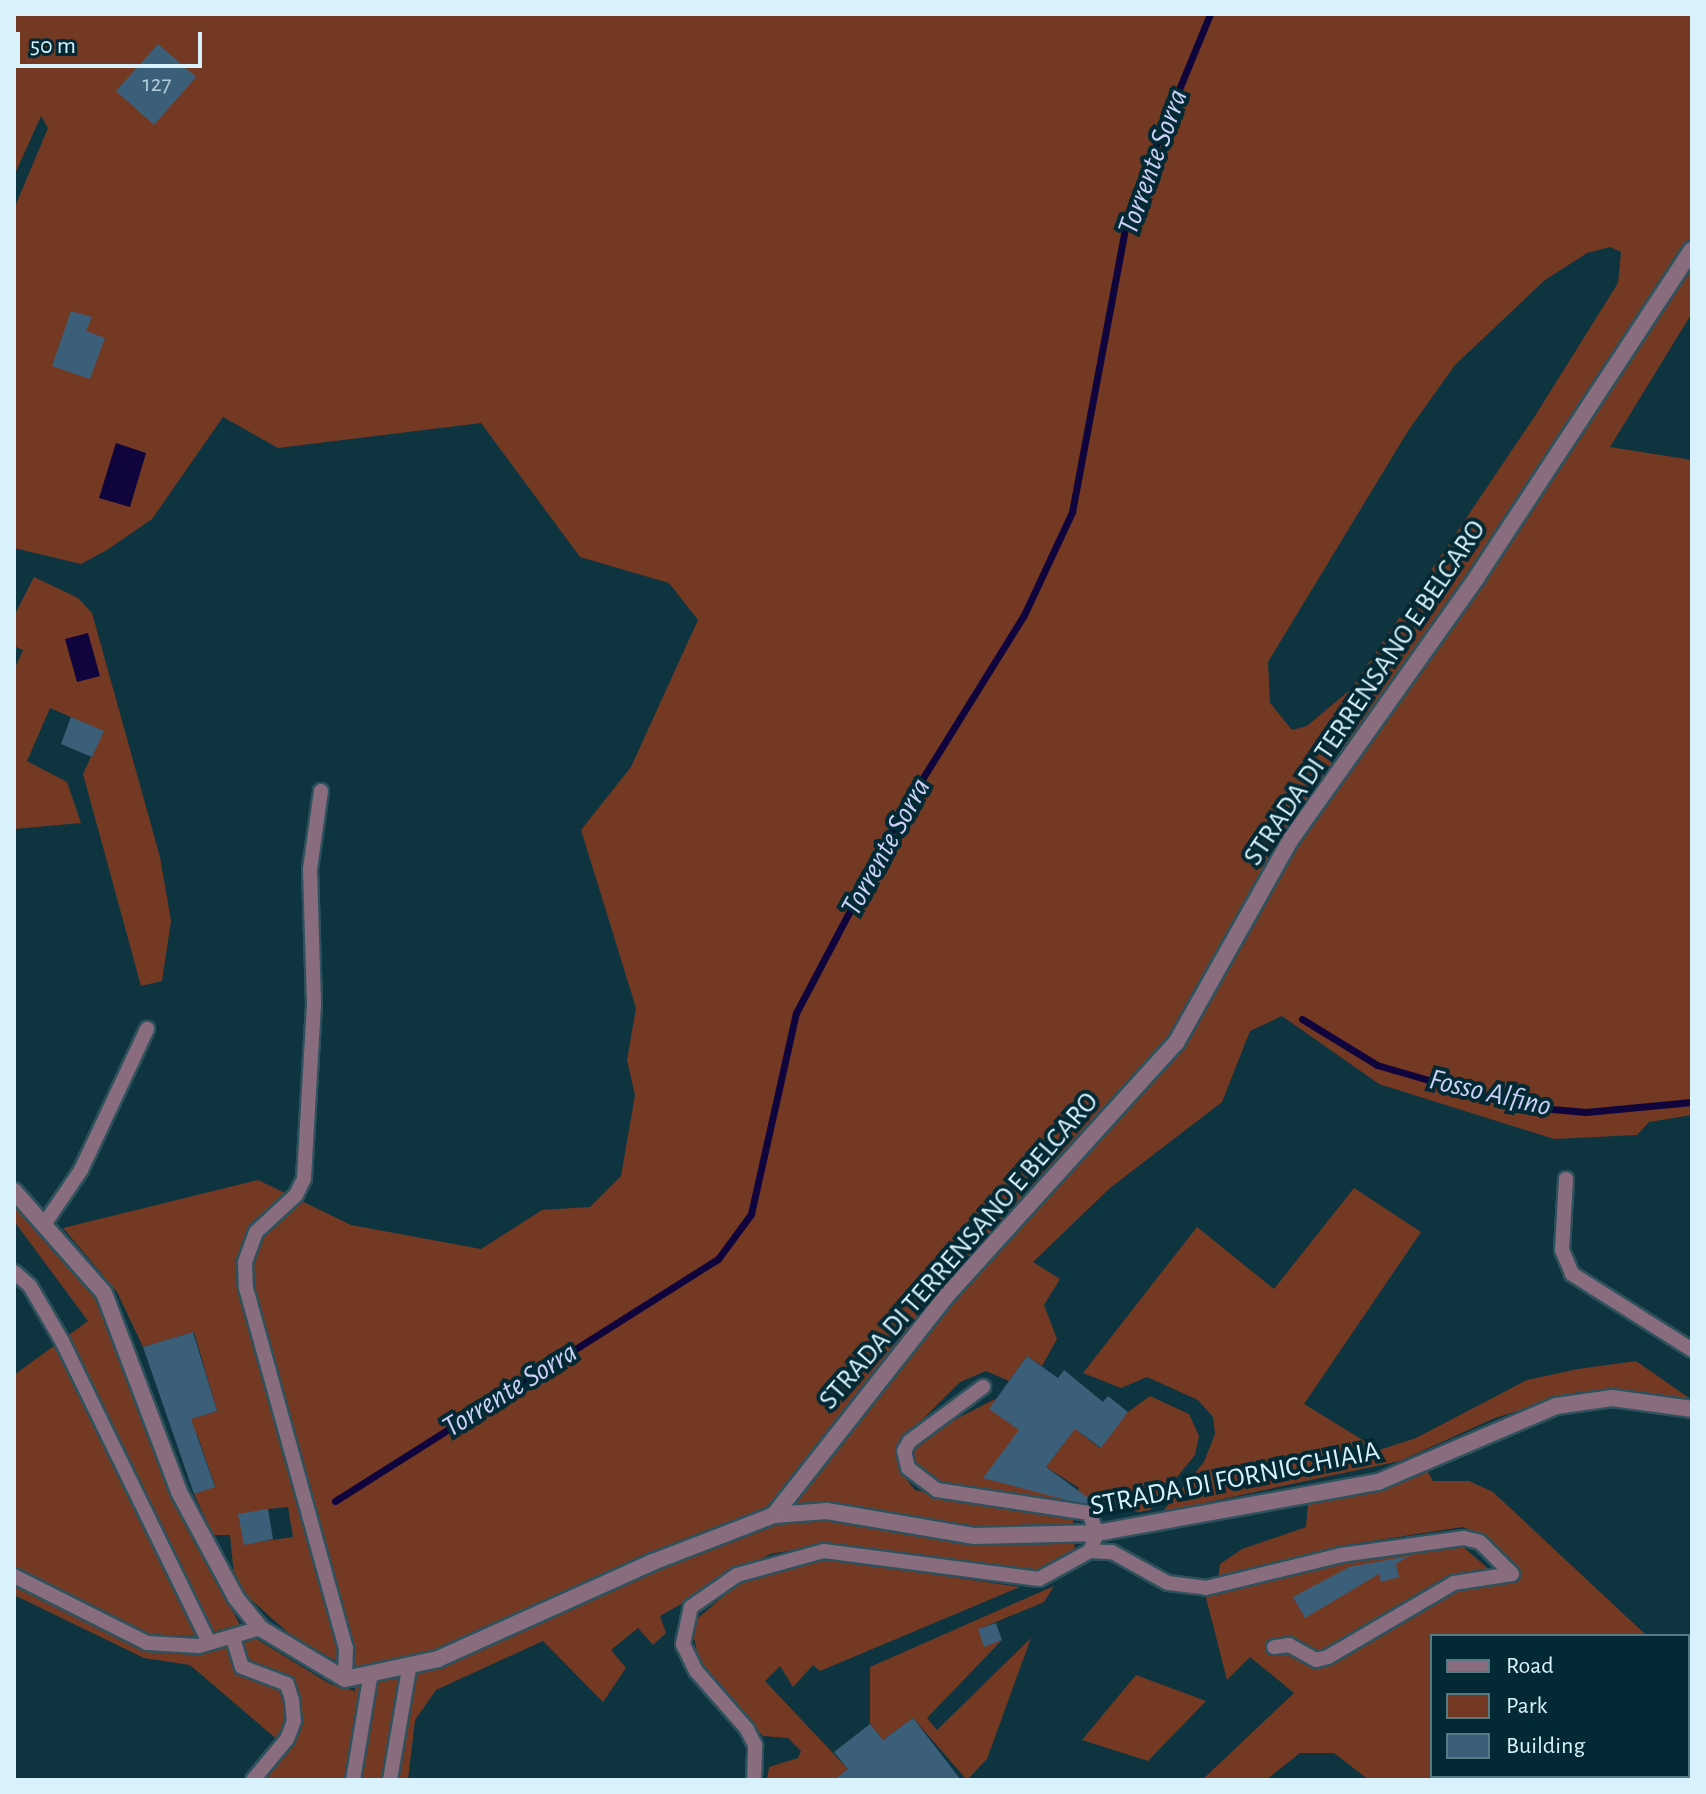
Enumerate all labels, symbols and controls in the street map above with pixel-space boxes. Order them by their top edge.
scale bar [20,16,206,66]
text: 50 m [30,34,76,58]
house number: 127 [142,71,172,99]
water label: Torrente Sorra [1110,84,1196,240]
street label: STRADA DI TERRENSANO E BELCARO [1237,514,1493,872]
water label: Torrente Sorra [833,772,939,922]
water label: Fosso Alfino [1426,1062,1554,1124]
street label: STRADA DI TERRENSANO E BELCARO [812,1085,1106,1417]
water label: Torrente Sorra [436,1334,584,1446]
street label: STRADA DI FORNICCHIAIA [1087,1434,1383,1524]
legend [1430,1634,1690,1778]
text: Road [1506,1654,1554,1678]
text: Park [1506,1694,1547,1718]
text: Building [1506,1734,1585,1758]

